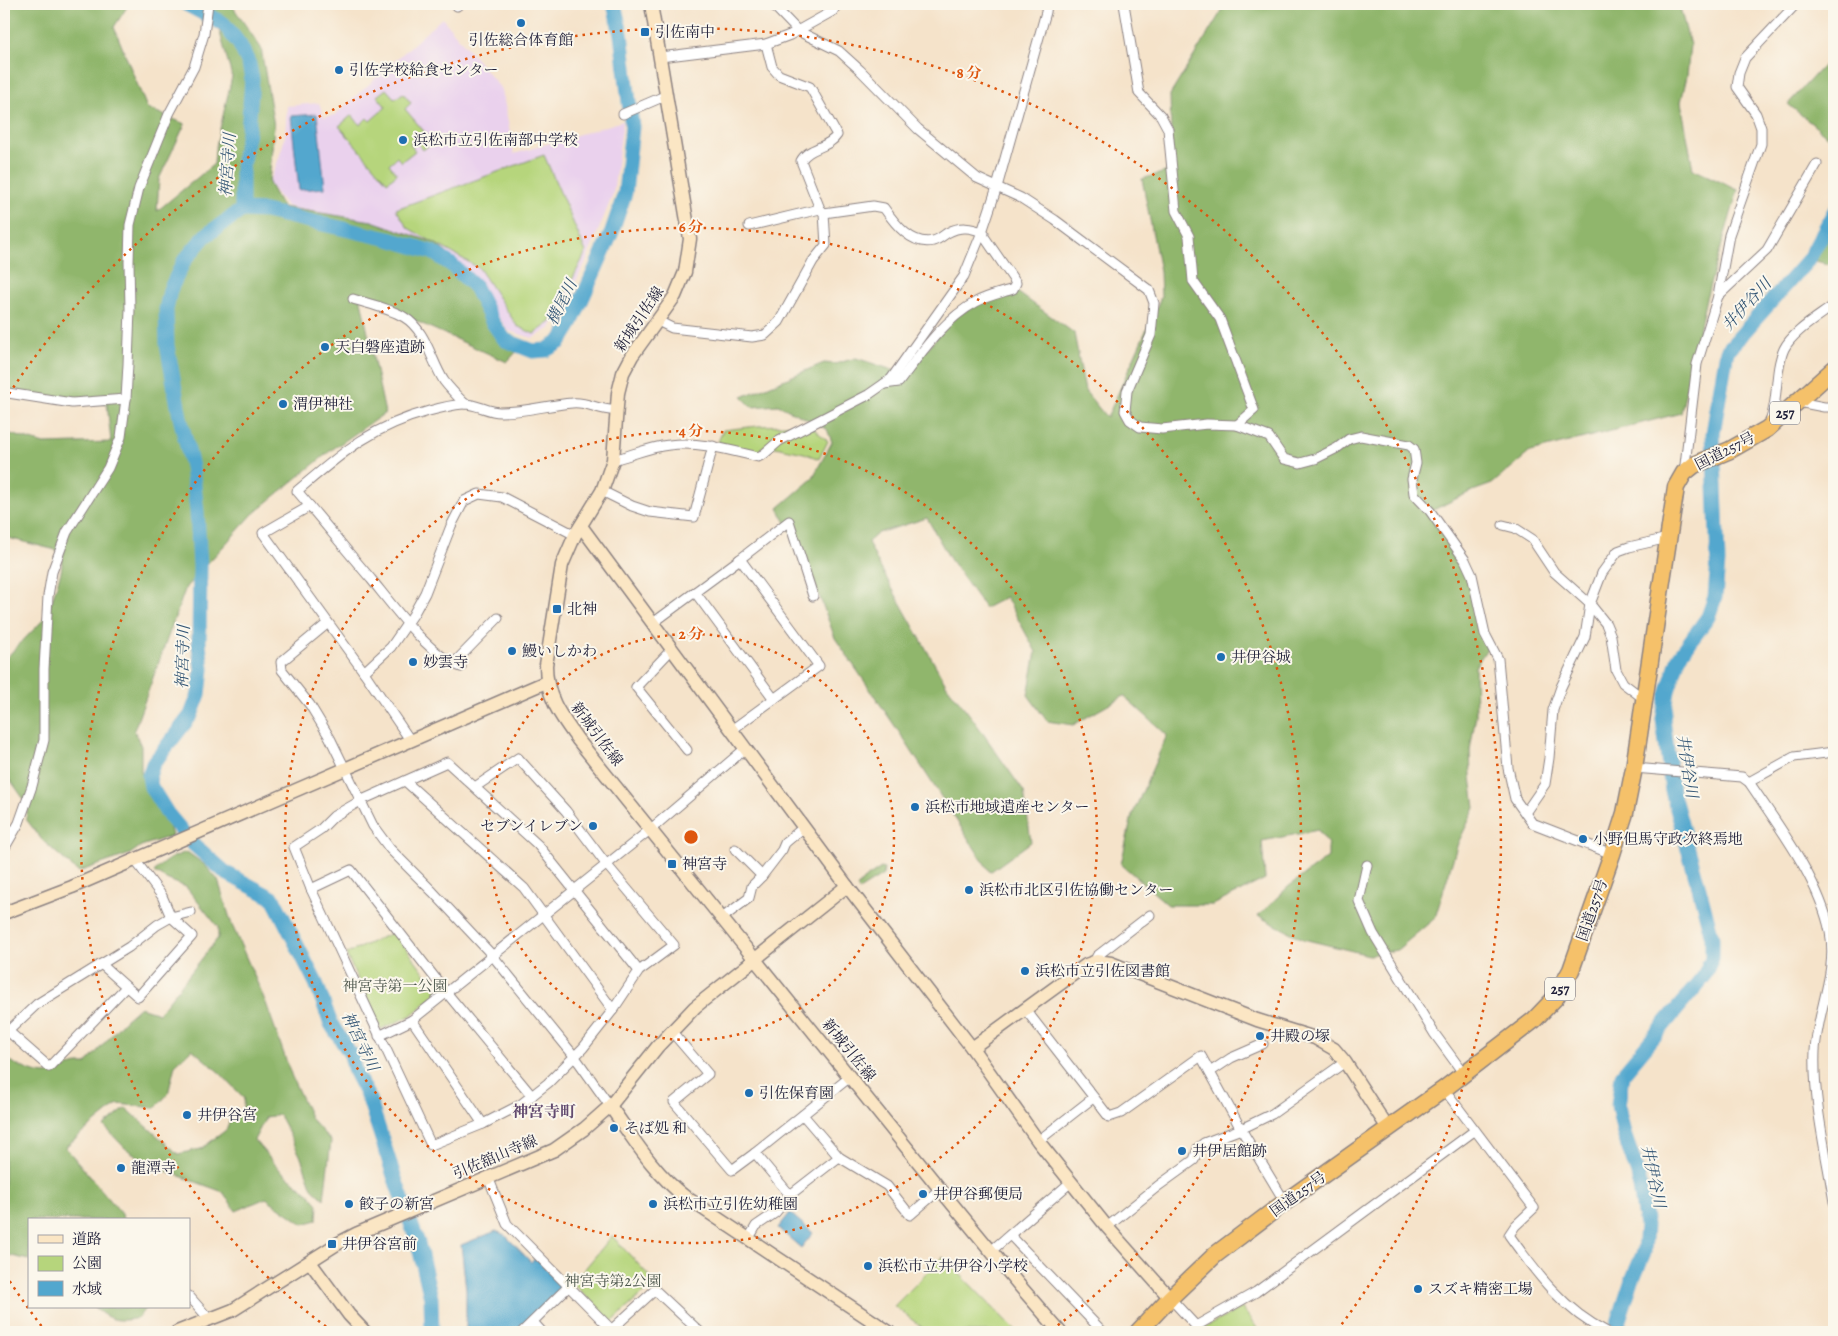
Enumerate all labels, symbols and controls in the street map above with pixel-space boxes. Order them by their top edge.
marker: 引佐総合体育館 [515,17,527,29]
place label: 引佐南中 [655,22,715,42]
marker: 引佐南中 [639,26,651,38]
place label: 引佐総合体育館 [468,30,574,50]
place label: 引佐学校給食センター [349,60,498,80]
text: 8 分 [957,63,981,83]
marker: 引佐学校給食センター [333,64,345,76]
water label: 神宮寺川 [215,130,241,198]
place label: 浜松市立引佐南部中学校 [413,130,578,150]
marker: 浜松市立引佐南部中学校 [397,134,409,146]
text: 6 分 [679,217,703,237]
water label: 井伊谷川 [1717,272,1778,336]
water label: 横尾川 [541,274,583,329]
street label: 新城引佐線 [610,282,668,356]
place label: 天白磐座遺跡 [335,337,425,357]
marker: 天白磐座遺跡 [319,341,331,353]
place label: 渭伊神社 [293,394,353,414]
marker: 渭伊神社 [277,398,289,410]
road number: 257 [1770,402,1800,424]
text: 4 分 [679,421,703,441]
street label: 国道257号 [1692,427,1758,475]
place label: 北神 [567,599,597,619]
marker: 北神 [551,603,563,615]
water label: 神宮寺川 [171,623,195,689]
text: 2 分 [679,624,703,644]
place label: 鰻いしかわ [522,641,597,661]
marker: 鰻いしかわ [506,645,518,657]
place label: 井伊谷城 [1231,647,1291,667]
marker: 井伊谷城 [1215,651,1227,663]
place label: 妙雲寺 [423,652,468,672]
marker: 妙雲寺 [407,656,419,668]
street label: 新城引佐線 [566,698,628,770]
water label: 井伊谷川 [1671,733,1703,801]
place label: 浜松市地域遺産センター [925,797,1089,817]
marker: 浜松市地域遺産センター [909,801,921,813]
place label: セブンイレブン [480,816,583,836]
marker: セブンイレブン [587,820,599,832]
centre of rings [682,828,700,846]
place label: 小野但馬守政次終焉地 [1593,829,1743,849]
marker: 小野但馬守政次終焉地 [1577,833,1589,845]
place label: 神宮寺 [682,854,727,874]
marker: 神宮寺 [666,858,678,870]
street label: 国道257号 [1572,876,1612,944]
place label: 浜松市北区引佐協働センター [979,880,1173,900]
marker: 浜松市北区引佐協働センター [963,884,975,896]
place label: 浜松市立引佐図書館 [1035,961,1170,981]
marker: 浜松市立引佐図書館 [1019,965,1031,977]
park label: 神宮寺第一公園 [342,976,448,996]
road number: 257 [1545,978,1575,1001]
water label: 神宮寺川 [336,1008,385,1077]
street label: 新城引佐線 [818,1015,880,1085]
place label: 井殿の塚 [1270,1026,1330,1046]
marker: 井殿の塚 [1254,1030,1266,1042]
place label: 引佐保育園 [759,1083,834,1103]
marker: 引佐保育園 [743,1087,755,1099]
district label: 神宮寺町 [512,1101,576,1123]
place label: 井伊谷宮 [197,1105,257,1125]
marker: 井伊谷宮 [181,1109,193,1121]
place label: そば処 和 [624,1118,687,1138]
marker: そば処 和 [608,1122,620,1134]
street label: 引佐舘山寺線 [450,1130,540,1184]
place label: 井伊居館跡 [1192,1141,1267,1161]
water label: 井伊谷川 [1636,1143,1671,1212]
marker: 井伊居館跡 [1176,1145,1188,1157]
place label: 龍潭寺 [131,1158,176,1178]
marker: 龍潭寺 [115,1162,127,1174]
street label: 国道257号 [1266,1167,1330,1221]
place label: 井伊谷郵便局 [933,1184,1023,1204]
marker: 井伊谷郵便局 [917,1188,929,1200]
place label: 餃子の新宮 [359,1194,434,1214]
place label: 浜松市立引佐幼稚園 [663,1194,798,1214]
marker: 餃子の新宮 [343,1198,355,1210]
marker: 浜松市立引佐幼稚園 [647,1198,659,1210]
legend [28,1218,190,1308]
text: 道路 [72,1229,102,1249]
place label: 井伊谷宮前 [342,1234,417,1254]
marker: 井伊谷宮前 [326,1238,338,1250]
text: 公園 [72,1253,102,1273]
place label: 浜松市立井伊谷小学校 [878,1256,1028,1276]
marker: 浜松市立井伊谷小学校 [862,1260,874,1272]
park label: 神宮寺第2公園 [564,1271,662,1291]
text: 水域 [72,1279,102,1299]
place label: スズキ精密工場 [1428,1279,1533,1299]
marker: スズキ精密工場 [1412,1283,1424,1295]

